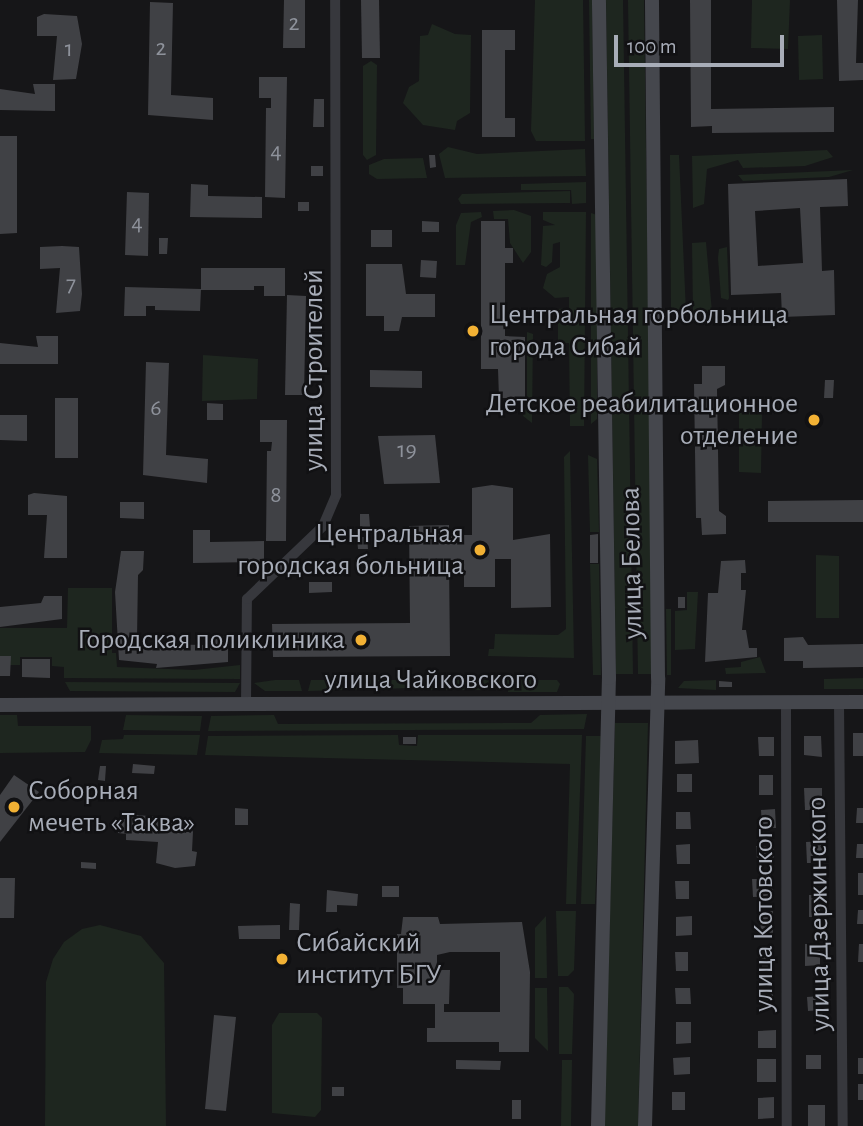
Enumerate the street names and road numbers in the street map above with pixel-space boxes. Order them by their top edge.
street label: улица Строителей [297,269,331,471]
street label: улица Белова [614,487,650,639]
street label: улица Чайковского [325,663,537,697]
street label: улица Дзержинского [800,797,838,1031]
street label: улица Котовского [747,816,781,1012]

